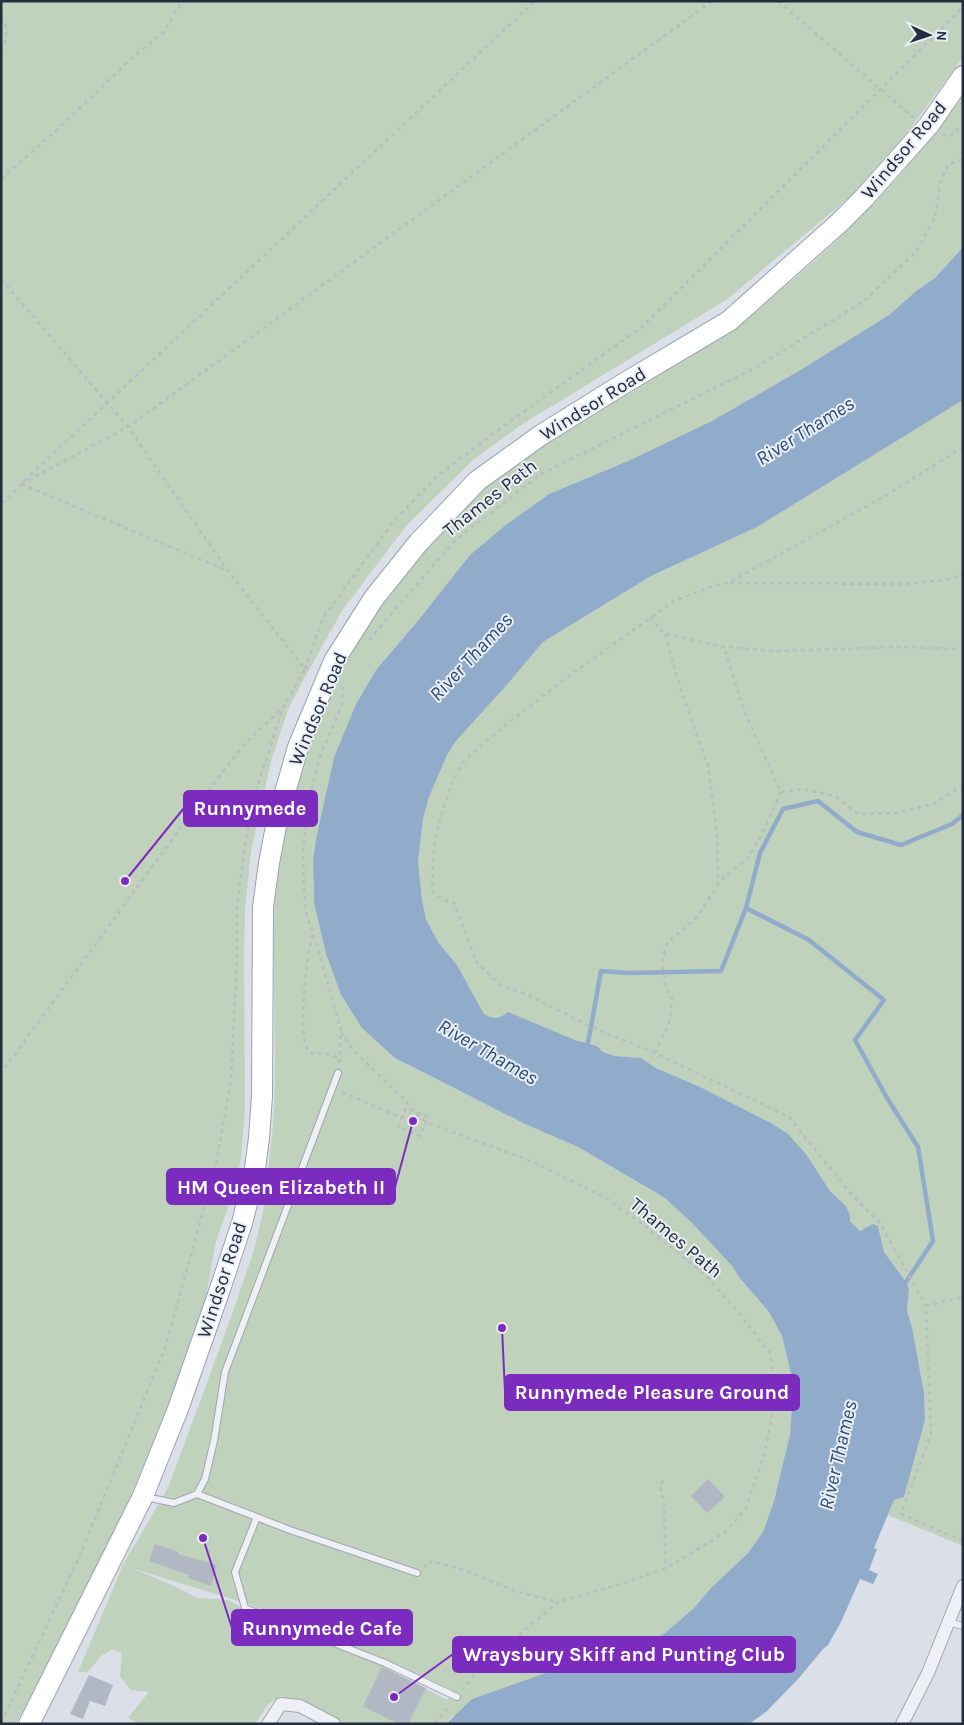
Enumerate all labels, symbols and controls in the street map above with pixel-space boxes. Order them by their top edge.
north arrow [904,10,954,60]
text: N [933,30,950,41]
street label: Windsor Road [857,97,951,203]
street label: Windsor Road [536,363,650,445]
water label: River Thames [752,392,858,470]
street label: Thames Path [439,455,541,541]
water label: River Thames [425,608,517,706]
street label: Windsor Road [284,649,352,769]
callout: Runnymede [184,791,317,826]
text: Runnymede [194,797,306,820]
water label: River Thames [434,1014,542,1090]
callout: HM Queen Elizabeth II [167,1169,395,1204]
text: HM Queen Elizabeth II [177,1176,385,1199]
street label: Thames Path [626,1193,726,1283]
street label: Windsor Road [193,1219,251,1341]
callout: Runnymede Pleasure Ground [505,1375,799,1410]
text: Runnymede Pleasure Ground [515,1381,789,1404]
water label: River Thames [814,1398,862,1512]
callout: Runnymede Cafe [232,1610,412,1645]
text: Runnymede Cafe [242,1617,402,1640]
callout: Wraysbury Skiff and Punting Club [453,1637,795,1672]
text: Wraysbury Skiff and Punting Club [463,1643,785,1666]

